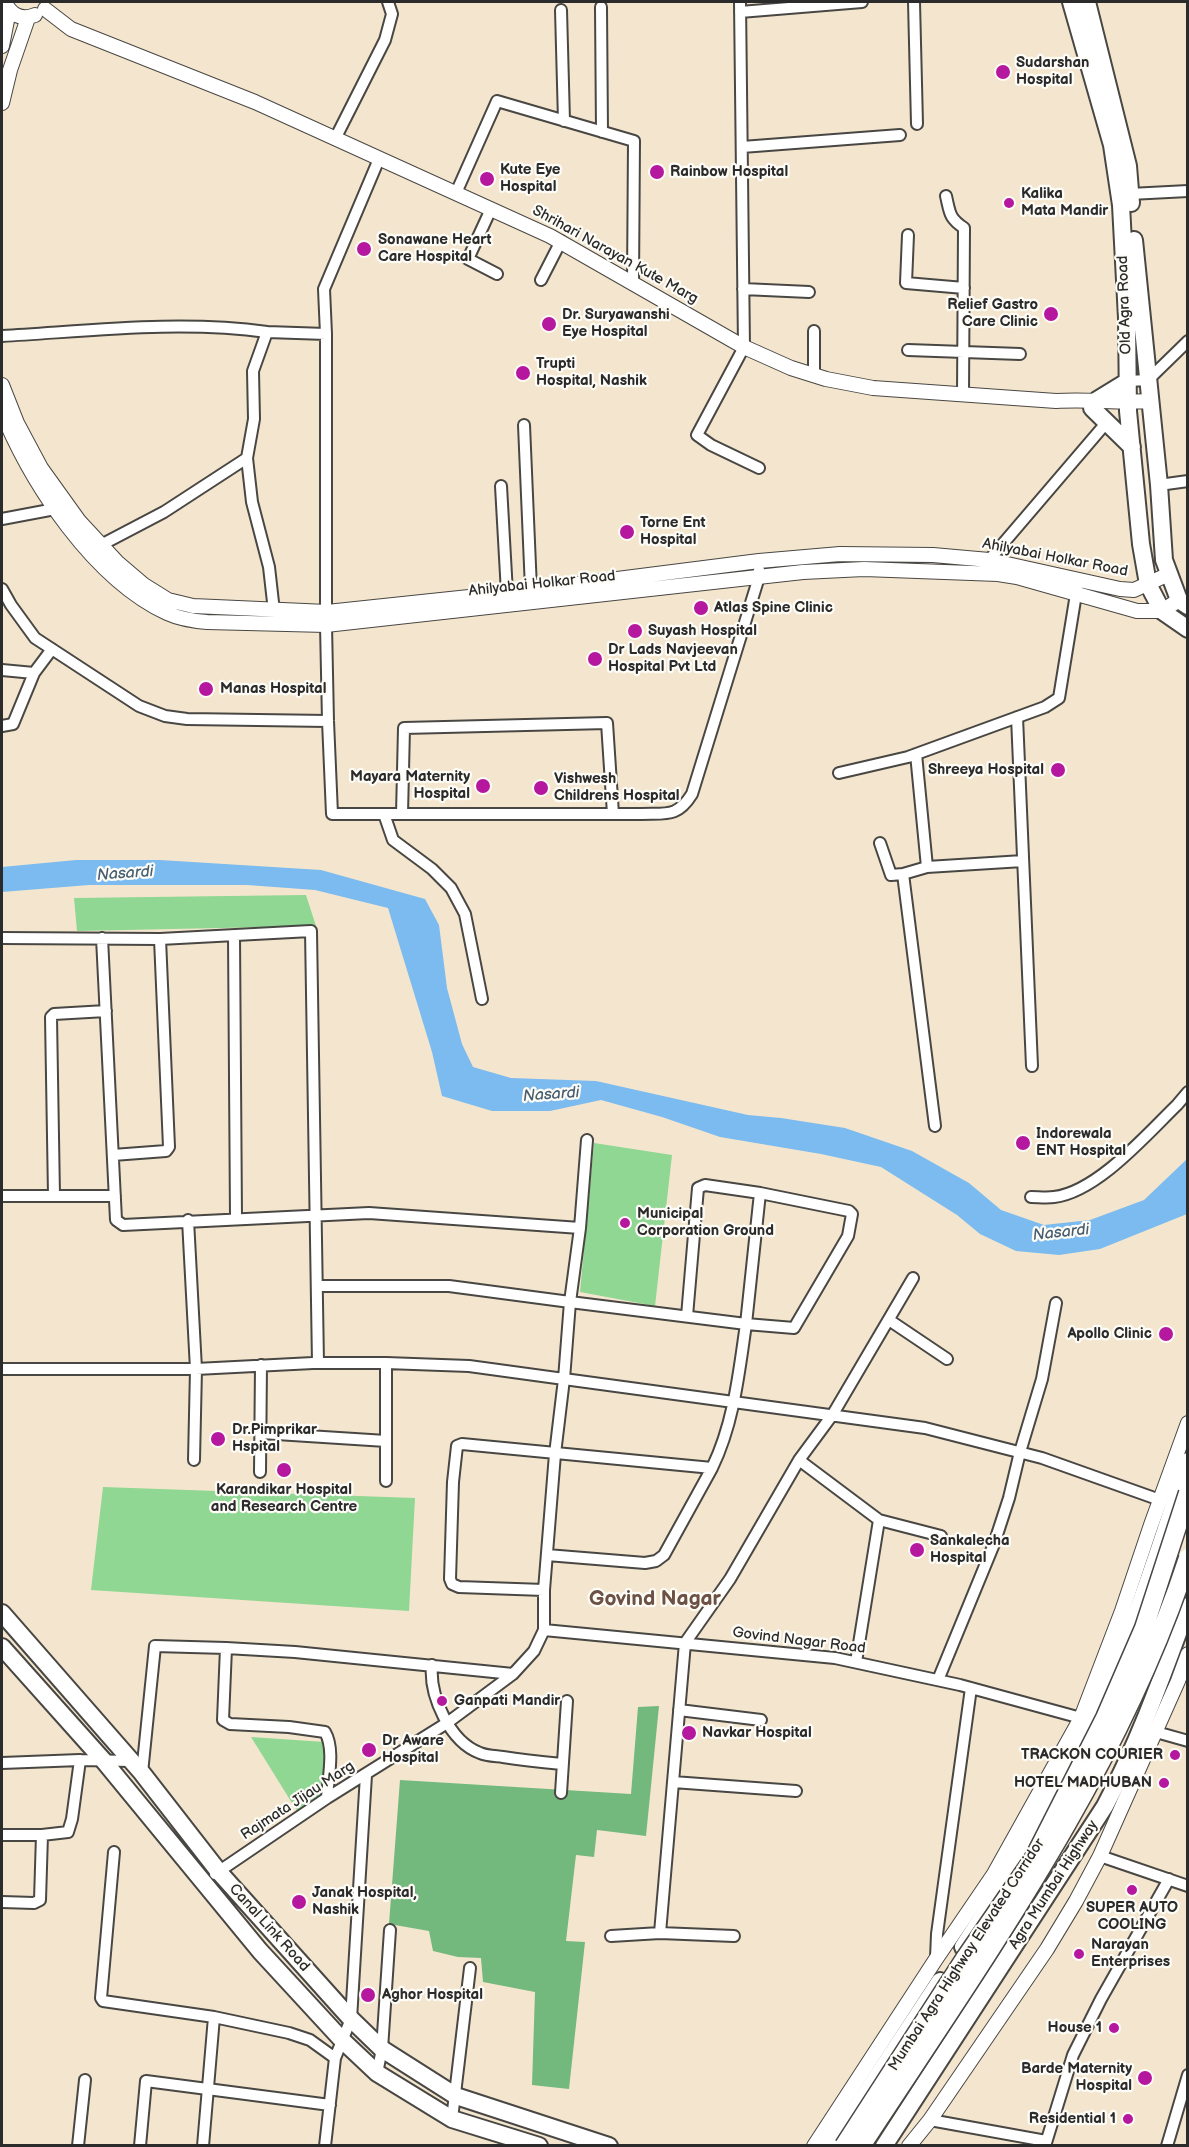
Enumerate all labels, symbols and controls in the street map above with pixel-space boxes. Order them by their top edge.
place label: Sudarshan Hospital [1016,54,1089,89]
marker: Sudarshan Hospital [994,63,1012,81]
place label: Kute Eye Hospital [500,161,560,196]
marker: Rainbow Hospital [648,163,666,181]
place label: Rainbow Hospital [670,163,788,181]
marker: Kute Eye Hospital [478,170,496,188]
place label: Kalika Mata Mandir [1021,185,1108,220]
marker: Kalika Mata Mandir [1002,196,1016,210]
street label: Shrihari Narayan Kute Marg [529,202,701,308]
place label: Sonawane Heart Care Hospital [378,231,492,266]
marker: Sonawane Heart Care Hospital [355,240,373,258]
street label: Old Agra Road [1114,255,1136,355]
place label: Relief Gastro Care Clinic [947,296,1038,331]
marker: Relief Gastro Care Clinic [1042,305,1060,323]
place label: Dr. Suryawanshi Eye Hospital [562,306,670,341]
marker: Dr. Suryawanshi Eye Hospital [540,315,558,333]
place label: Trupti Hospital, Nashik [536,355,647,390]
marker: Trupti Hospital, Nashik [514,364,532,382]
place label: Torne Ent Hospital [640,514,706,549]
marker: Torne Ent Hospital [618,523,636,541]
street label: Ahilyabai Holkar Road [981,535,1129,581]
street label: Ahilyabai Holkar Road [468,567,616,601]
marker: Atlas Spine Clinic [692,599,710,617]
place label: Atlas Spine Clinic [714,599,833,617]
marker: Suyash Hospital [626,622,644,640]
place label: Suyash Hospital [648,622,757,640]
place label: Dr Lads Navjeevan Hospital Pvt Ltd [608,641,738,676]
marker: Dr Lads Navjeevan Hospital Pvt Ltd [586,650,604,668]
marker: Manas Hospital [197,680,215,698]
place label: Manas Hospital [220,680,326,698]
place label: Shreeya Hospital [928,761,1044,779]
marker: Shreeya Hospital [1049,761,1067,779]
place label: Mayara Maternity Hospital [350,768,470,803]
place label: Vishwesh Childrens Hospital [554,770,680,805]
marker: Mayara Maternity Hospital [474,777,492,795]
marker: Vishwesh Childrens Hospital [532,779,550,797]
water label: Nasardi [96,862,154,886]
water label: Nasardi [522,1083,580,1107]
place label: Indorewala ENT Hospital [1036,1125,1126,1160]
marker: Indorewala ENT Hospital [1014,1134,1032,1152]
place label: Municipal Corporation Ground [637,1205,774,1240]
marker: Municipal Corporation Ground [618,1216,632,1230]
water label: Nasardi [1032,1221,1090,1245]
place label: Apollo Clinic [1067,1325,1152,1343]
marker: Apollo Clinic [1157,1325,1175,1343]
place label: Dr.Pimprikar Hspital [232,1421,317,1456]
marker: Dr.Pimprikar Hspital [209,1430,227,1448]
marker: Karandikar Hospital and Research Centre [275,1461,293,1479]
place label: Karandikar Hospital and Research Centre [211,1481,357,1516]
place label: Sankalecha Hospital [930,1532,1010,1567]
marker: Sankalecha Hospital [908,1541,926,1559]
district label: Govind Nagar [589,1587,721,1613]
street label: Govind Nagar Road [731,1624,867,1658]
place label: Ganpati Mandir [454,1692,560,1710]
marker: Ganpati Mandir [435,1694,449,1708]
marker: Navkar Hospital [680,1724,698,1742]
place label: Navkar Hospital [702,1724,812,1742]
place label: Dr Aware Hospital [382,1732,444,1767]
marker: Dr Aware Hospital [360,1741,378,1759]
place label: TRACKON COURIER [1021,1746,1163,1764]
marker: TRACKON COURIER [1168,1748,1182,1762]
street label: Rajmata Jijau Marg [238,1758,358,1844]
place label: HOTEL MADHUBAN [1014,1774,1152,1792]
marker: HOTEL MADHUBAN [1157,1776,1171,1790]
street label: Agra Mumbai Highway [1006,1817,1102,1953]
street label: Mumbai Agra Highway Elevated Corridor [885,1835,1049,2075]
street label: Canal Link Road [225,1880,313,1976]
marker: SUPER AUTO COOLING [1125,1883,1139,1897]
place label: Janak Hospital, Nashik [312,1884,417,1919]
marker: Janak Hospital, Nashik [290,1893,308,1911]
place label: SUPER AUTO COOLING [1086,1899,1178,1934]
place label: Narayan Enterprises [1091,1936,1170,1971]
marker: Narayan Enterprises [1072,1947,1086,1961]
marker: Aghor Hospital [359,1986,377,2004]
place label: Aghor Hospital [382,1986,483,2004]
place label: House 1 [1048,2019,1102,2037]
marker: House 1 [1107,2021,1121,2035]
place label: Barde Maternity Hospital [1021,2060,1132,2095]
marker: Barde Maternity Hospital [1136,2069,1154,2087]
place label: Residential 1 [1029,2110,1116,2128]
marker: Residential 1 [1121,2112,1135,2126]

